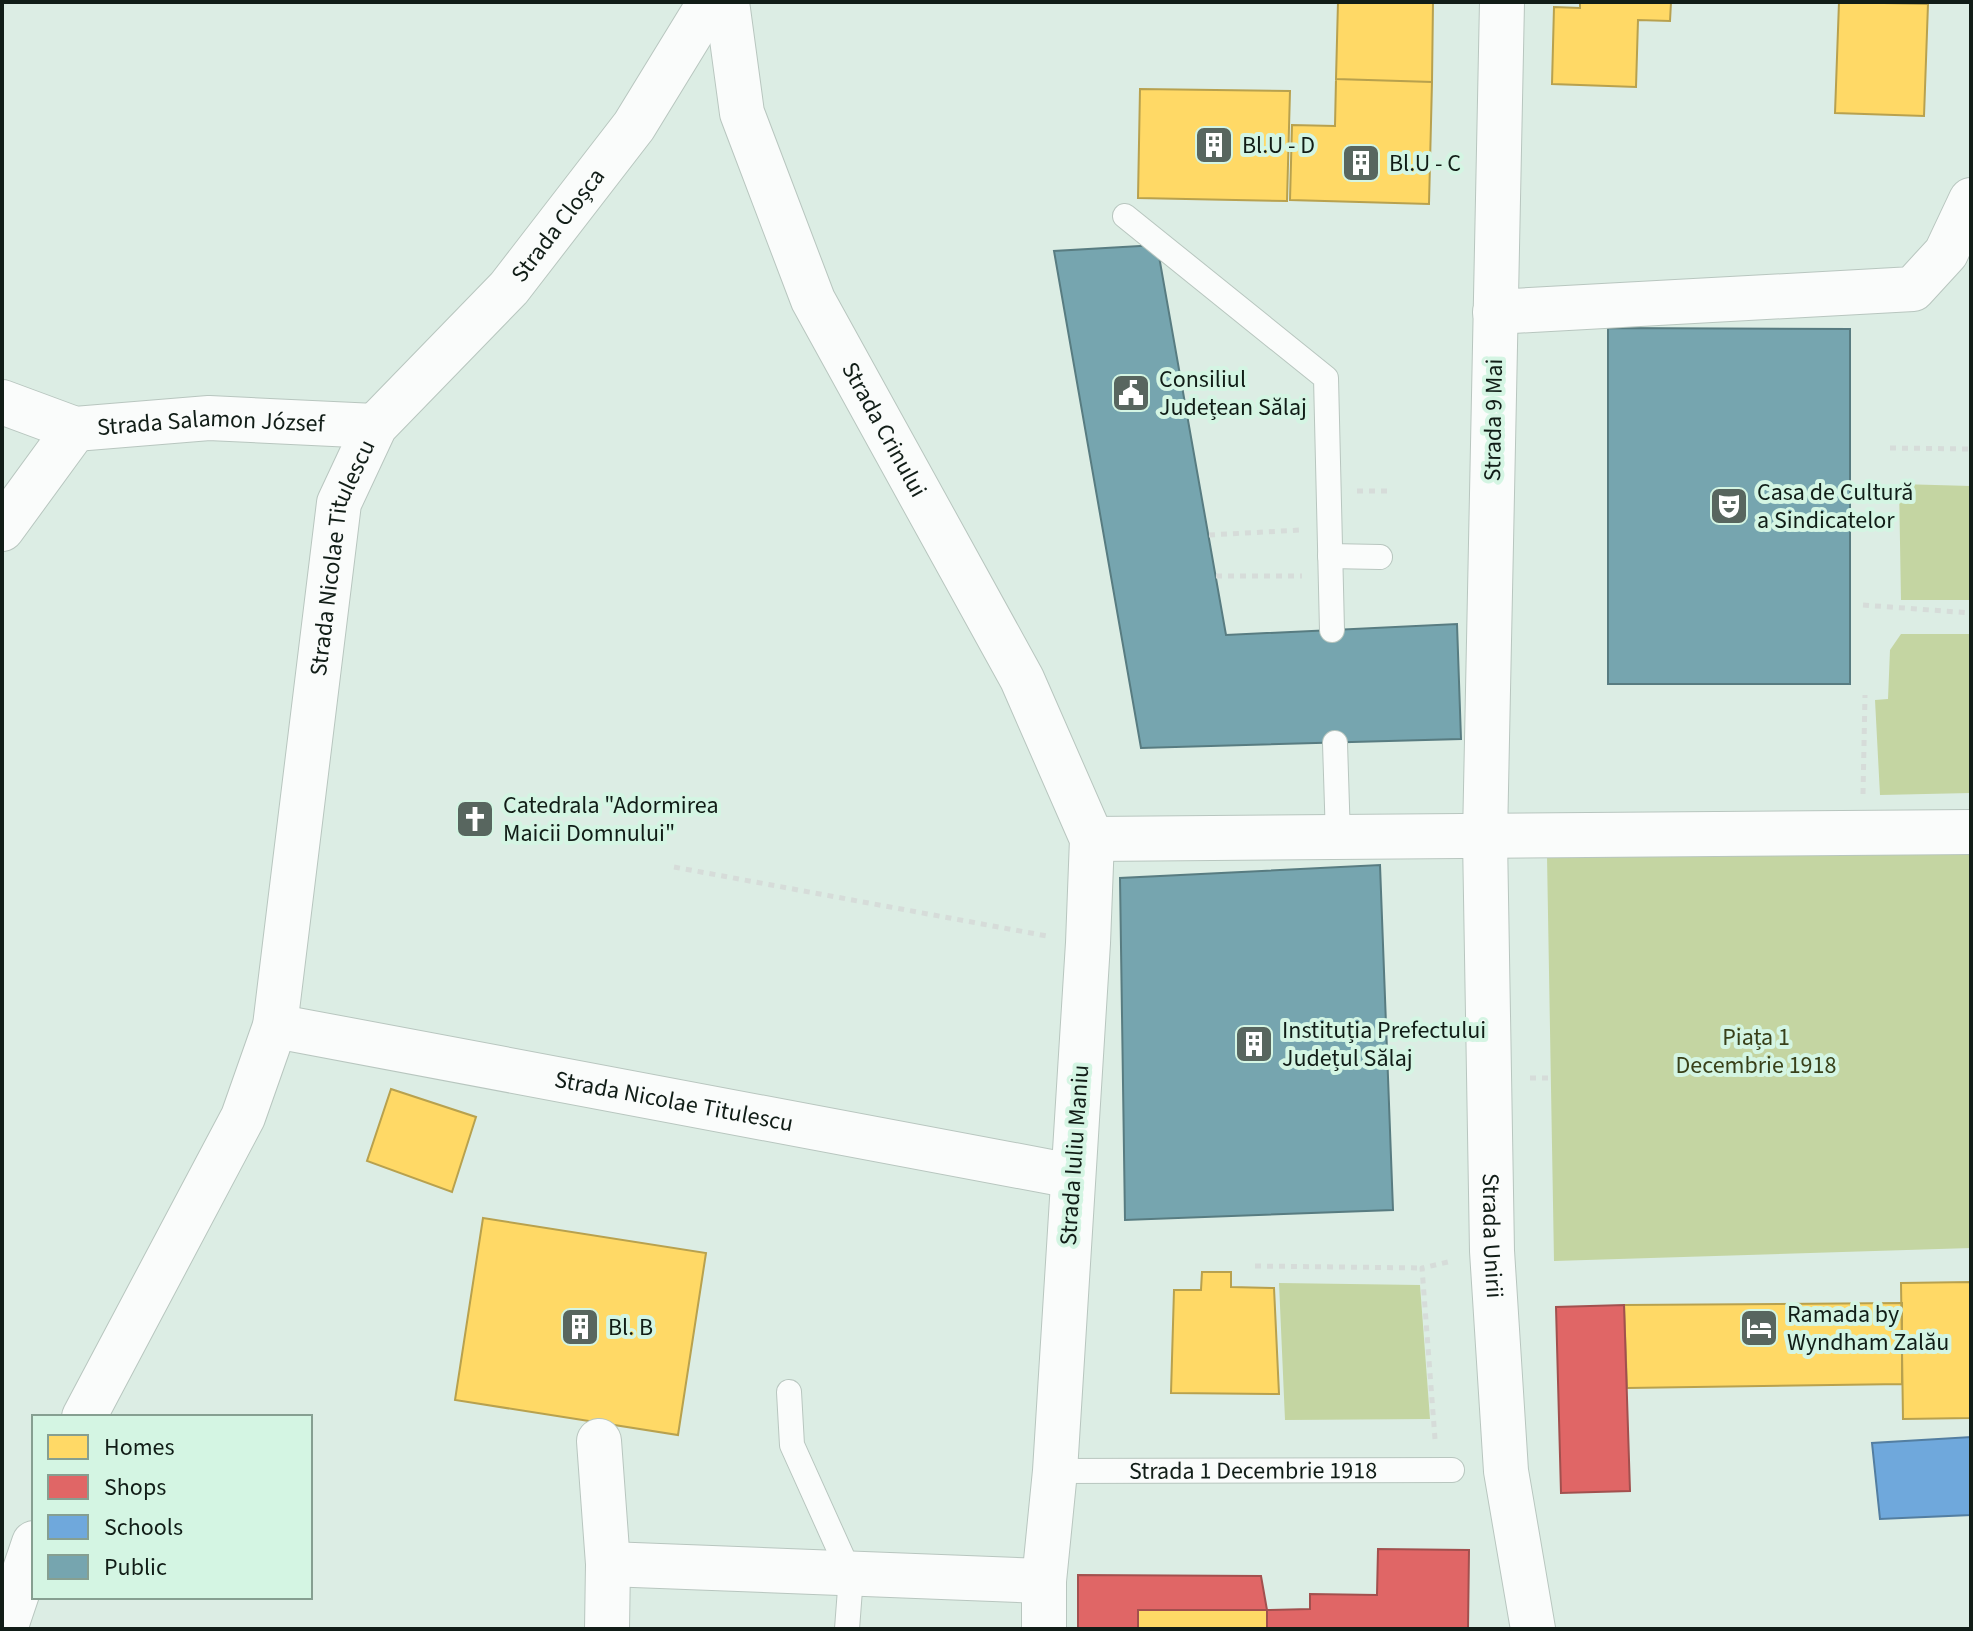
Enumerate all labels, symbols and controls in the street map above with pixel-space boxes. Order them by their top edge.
building icon: Bl.U - D [1193,124,1235,166]
place label: Bl.U - D [1242,128,1315,163]
building icon: Bl.U - C [1340,142,1382,184]
place label: Bl.U - C [1389,146,1461,181]
street label: Strada Cloșca [503,161,614,290]
street label: Strada Crinului [833,356,935,504]
street label: Strada 9 Mai [1475,358,1512,482]
place label: Consiliul Județean Sălaj [1159,362,1307,425]
public building icon: Consiliul Județean Sălaj [1110,372,1152,414]
street label: Strada Salamon József [96,401,326,445]
street label: Strada Nicolae Titulescu [301,434,384,678]
place label: Casa de Cultură a Sindicatelor [1757,475,1913,538]
theatre icon: Casa de Cultură a Sindicatelor [1708,485,1750,527]
place label: Catedrala "Adormirea Maicii Domnului" [503,788,719,851]
church icon: Catedrala "Adormirea Maicii Domnului" [454,798,496,840]
place label: Instituția Prefectului Județul Sălaj [1282,1013,1486,1076]
park label: Piața 1 Decembrie 1918 [1676,1020,1836,1083]
building icon: Instituția Prefectului Județul Sălaj [1233,1023,1275,1065]
street label: Strada Nicolae Titulescu [552,1062,796,1141]
street label: Strada Iuliu Maniu [1051,1063,1098,1247]
street label: Strada Unirii [1473,1173,1512,1299]
place label: Ramada by Wyndham Zalău [1787,1297,1949,1360]
building icon: Bl. B [559,1306,601,1348]
hotel icon: Ramada by Wyndham Zalău [1738,1307,1780,1349]
place label: Bl. B [608,1310,653,1345]
legend [32,1415,312,1599]
text: Homes [104,1430,175,1465]
street label: Strada 1 Decembrie 1918 [1129,1453,1377,1489]
text: Shops [104,1470,166,1505]
text: Schools [104,1510,183,1545]
text: Public [104,1550,167,1585]

